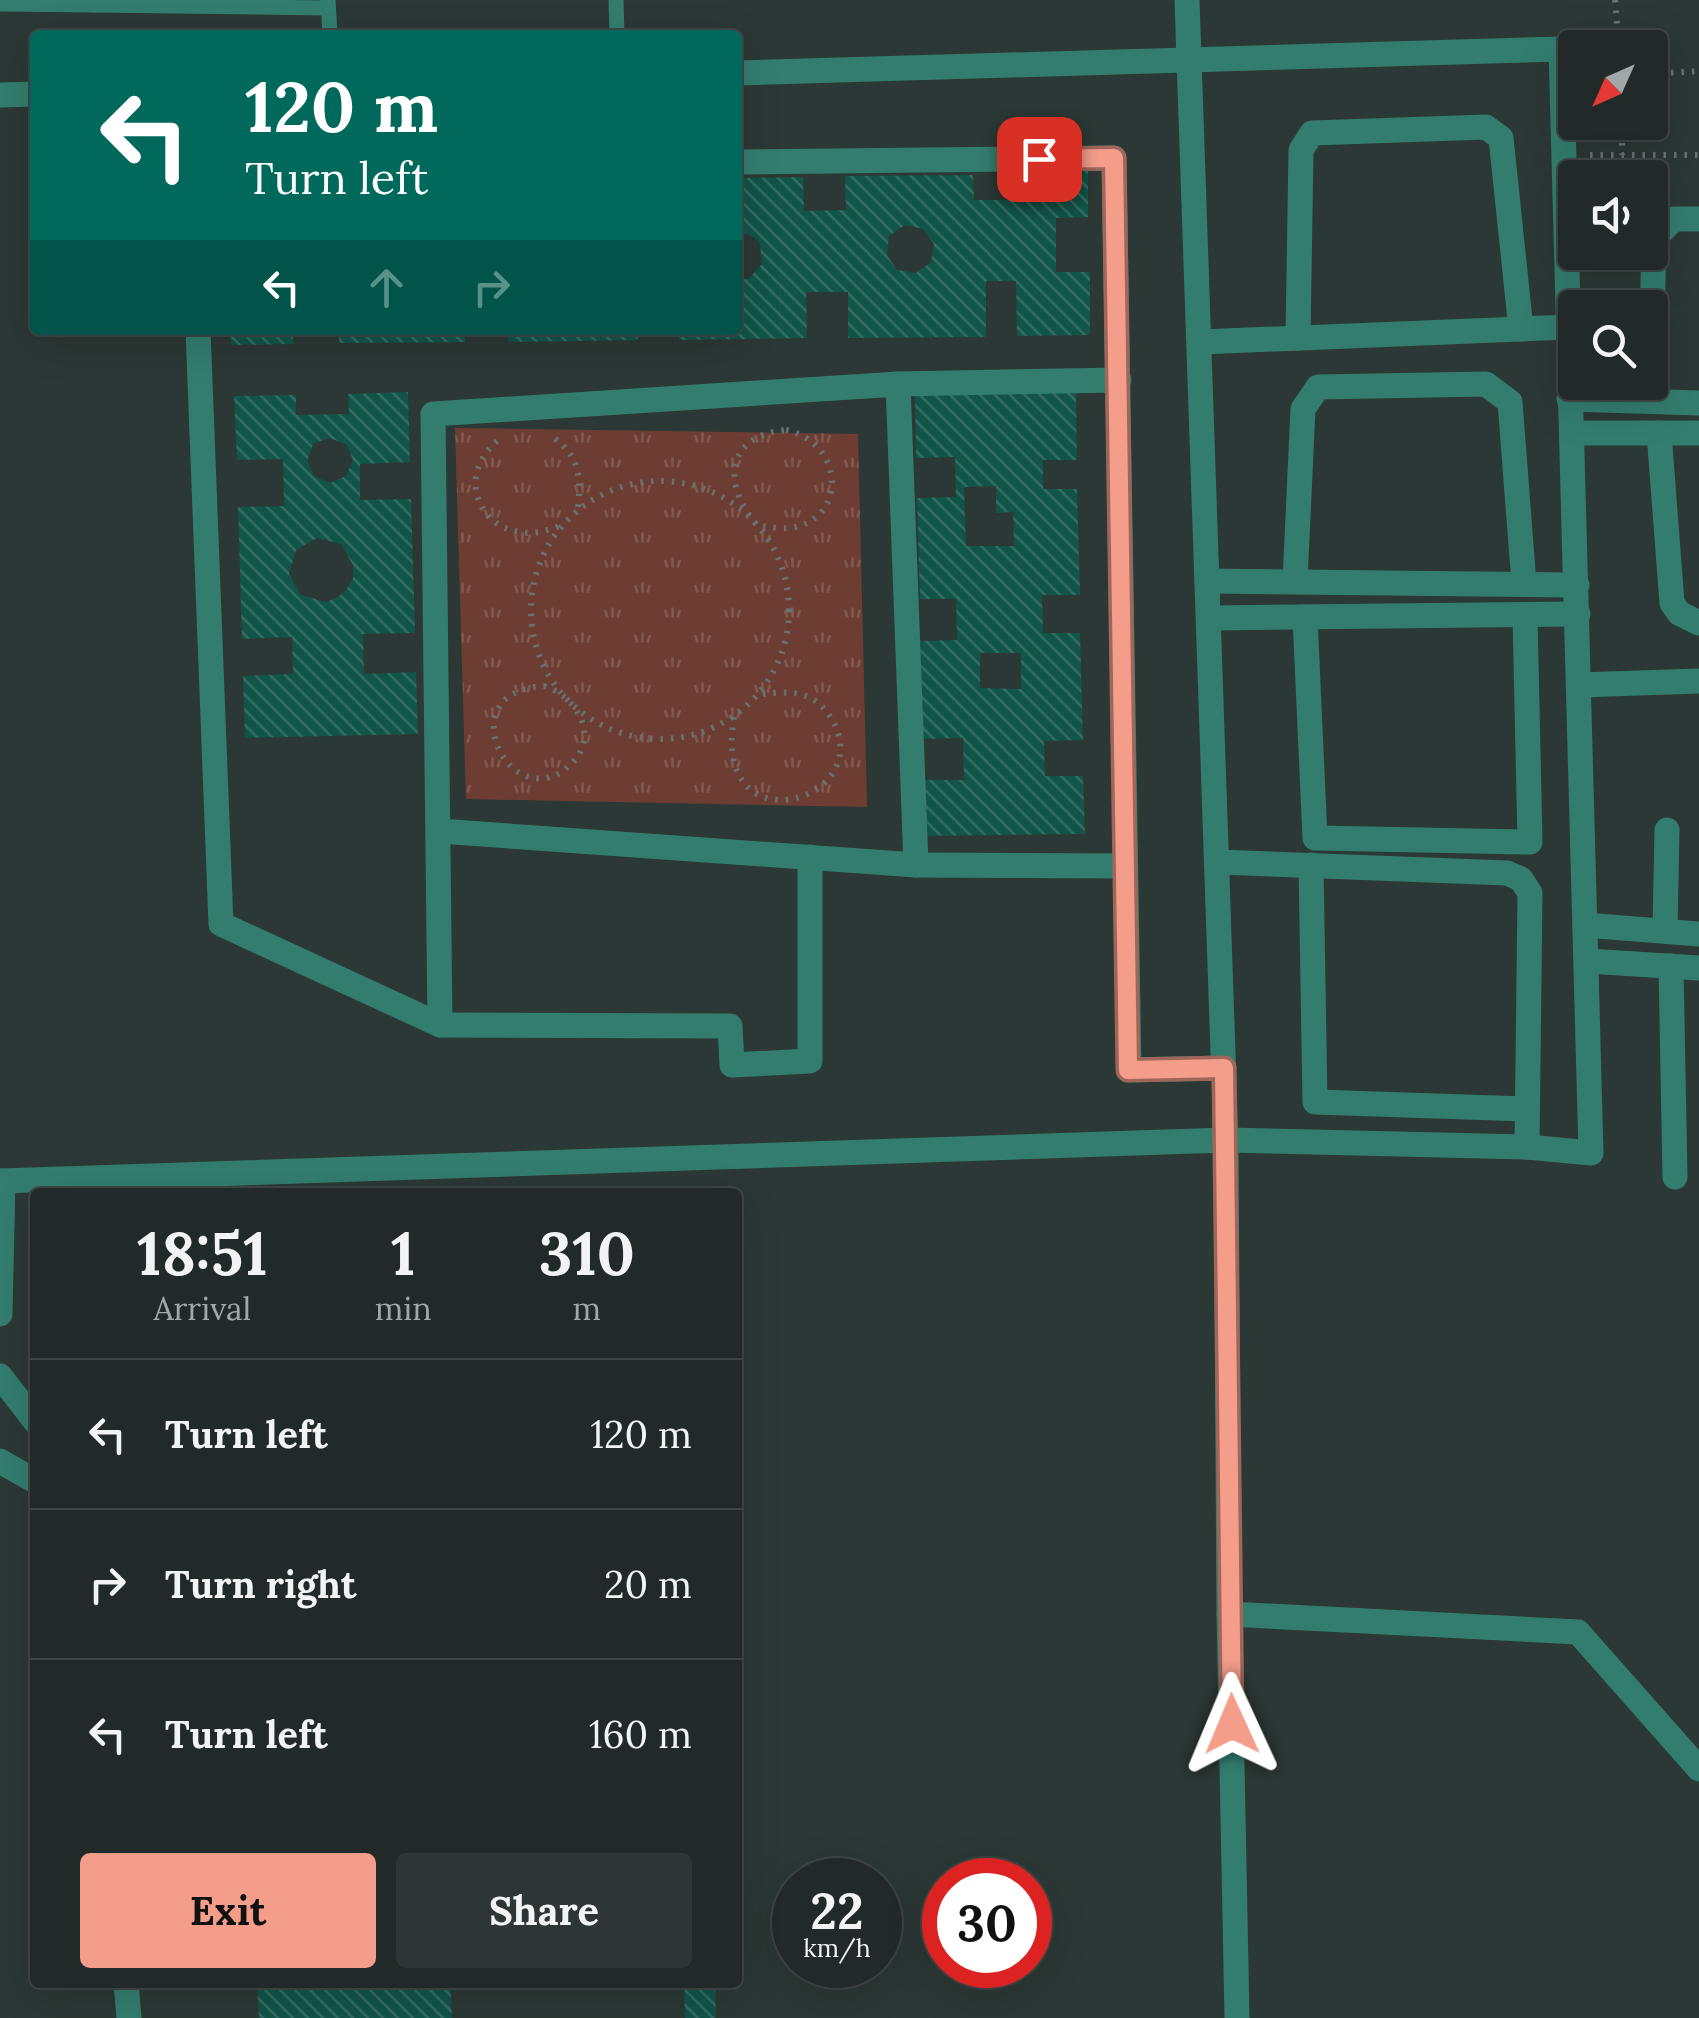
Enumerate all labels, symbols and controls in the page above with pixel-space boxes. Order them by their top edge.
north arrow [1558,30,1668,140]
map controls [1558,30,1668,400]
text: 120 m [245,62,438,151]
icon: left [80,70,210,200]
pin [997,117,1082,202]
icon: arrive [1012,132,1067,187]
text: Turn left [245,149,428,206]
button: sound [1558,160,1668,270]
icon: left [254,260,309,315]
icon: ahead [359,260,414,315]
icon: right [464,260,519,315]
button: search [1558,290,1668,400]
text: 18:51 [137,1215,268,1291]
text: 1 [391,1215,415,1291]
text: 310 [539,1215,635,1291]
text: Arrival [153,1288,251,1329]
text: min [375,1288,432,1329]
text: m [573,1288,601,1329]
icon: left [80,1407,135,1462]
text: Turn left [165,1410,328,1458]
text: 120 m [590,1410,692,1458]
icon: right [80,1557,135,1612]
text: Turn right [165,1560,356,1608]
text: 20 m [604,1560,692,1608]
position arrow [1180,1672,1284,1776]
icon: left [80,1707,135,1762]
text: Turn left [165,1710,328,1758]
text: 160 m [589,1710,692,1758]
button: Exit [80,1853,376,1968]
button: Share [396,1853,692,1968]
speed limit sign: 30 [922,1858,1052,1988]
text: 22 [810,1879,864,1943]
text: km/h [803,1932,871,1964]

